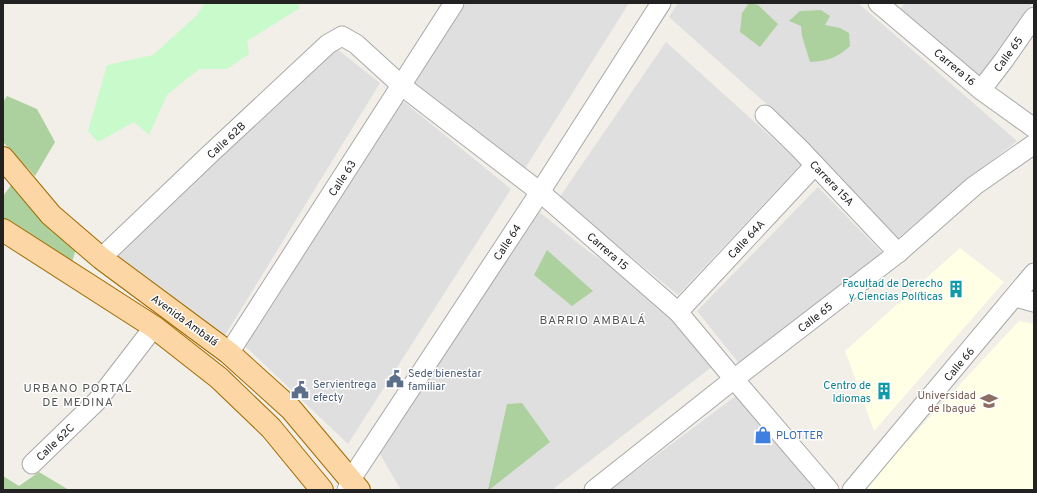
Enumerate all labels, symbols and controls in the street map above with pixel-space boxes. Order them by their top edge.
street label: Calle 65 [991,34,1026,75]
street label: Carrera 16 [931,46,978,89]
street label: Calle 62B [204,119,249,162]
street label: Calle 63 [326,158,360,199]
street label: Carrera 15A [806,158,856,209]
street label: Calle 64A [725,217,768,262]
street label: Calle 64 [491,222,525,263]
street label: Carrera 15 [584,230,631,274]
place label: Facultad de Derecho y Ciencias Políticas [842,277,943,304]
building icon: Facultad de Derecho y Ciencias Políticas [946,279,966,299]
street label: Avenida Ambalá [148,292,221,350]
street label: Calle 65 [795,300,836,336]
district label: BARRIO AMBALÁ [540,313,646,329]
street label: Calle 66 [941,345,978,385]
place label: Sede bienestar familiar [408,367,482,394]
public building icon: Sede bienestar familiar [385,369,405,389]
place label: Servientrega efecty [313,378,376,405]
place label: Centro de Idiomas [823,379,871,406]
public building icon: Servientrega efecty [290,380,310,400]
district label: URBANO PORTAL DE MEDINA [24,381,132,411]
building icon: Centro de Idiomas [874,381,894,401]
place label: Universidad de Ibagué [917,389,976,416]
school or university icon: Universidad de Ibagué [979,391,999,411]
street label: Calle 62C [34,421,78,464]
shop icon: PLOTTER [753,425,773,445]
place label: PLOTTER [776,429,823,443]

